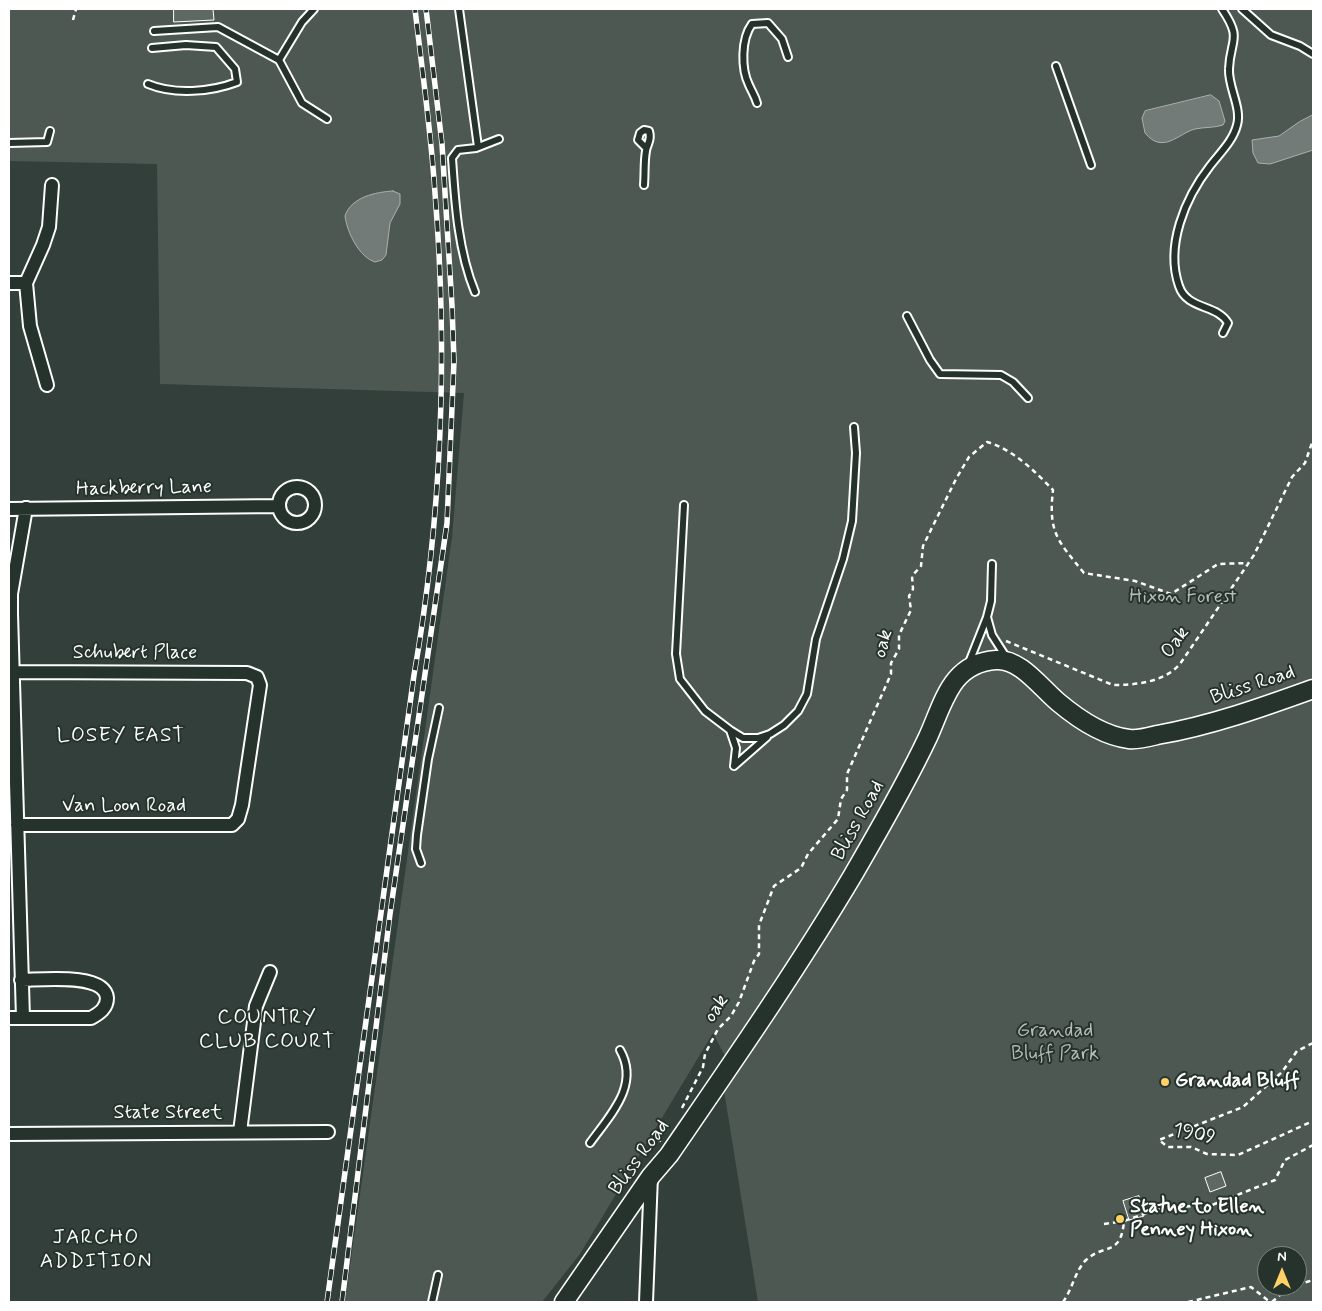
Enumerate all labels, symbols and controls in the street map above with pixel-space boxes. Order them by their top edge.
street label: Hackberry Lane [76,476,212,502]
park label: Hixon Forest [1129,586,1237,610]
street label: Oak [1157,622,1195,664]
street label: oak [869,627,899,661]
street label: Schubert Place [73,642,197,666]
street label: Bliss Road [1208,661,1298,711]
district label: LOSEY EAST [54,724,188,750]
street label: Bliss Road [827,777,891,865]
street label: Van Loon Road [62,795,186,819]
street label: oak [699,991,735,1027]
district label: COUNTRY CLUB COURT [198,1006,336,1056]
park label: Grandad Bluff Park [1011,1020,1099,1067]
place label: Grandad Bluff [1175,1070,1300,1094]
marker: Grandad Bluff [1159,1076,1171,1088]
street label: State Street [114,1102,222,1126]
street label: Bliss Road [605,1116,675,1200]
street label: 1909 [1171,1119,1217,1151]
place label: Statue to Ellen Penney Hixon [1130,1196,1264,1243]
marker: Statue to Ellen Penney Hixon [1114,1213,1126,1225]
district label: JARCHO ADDITION [41,1226,151,1276]
north arrow [1257,1246,1307,1296]
text: N [1277,1248,1287,1266]

